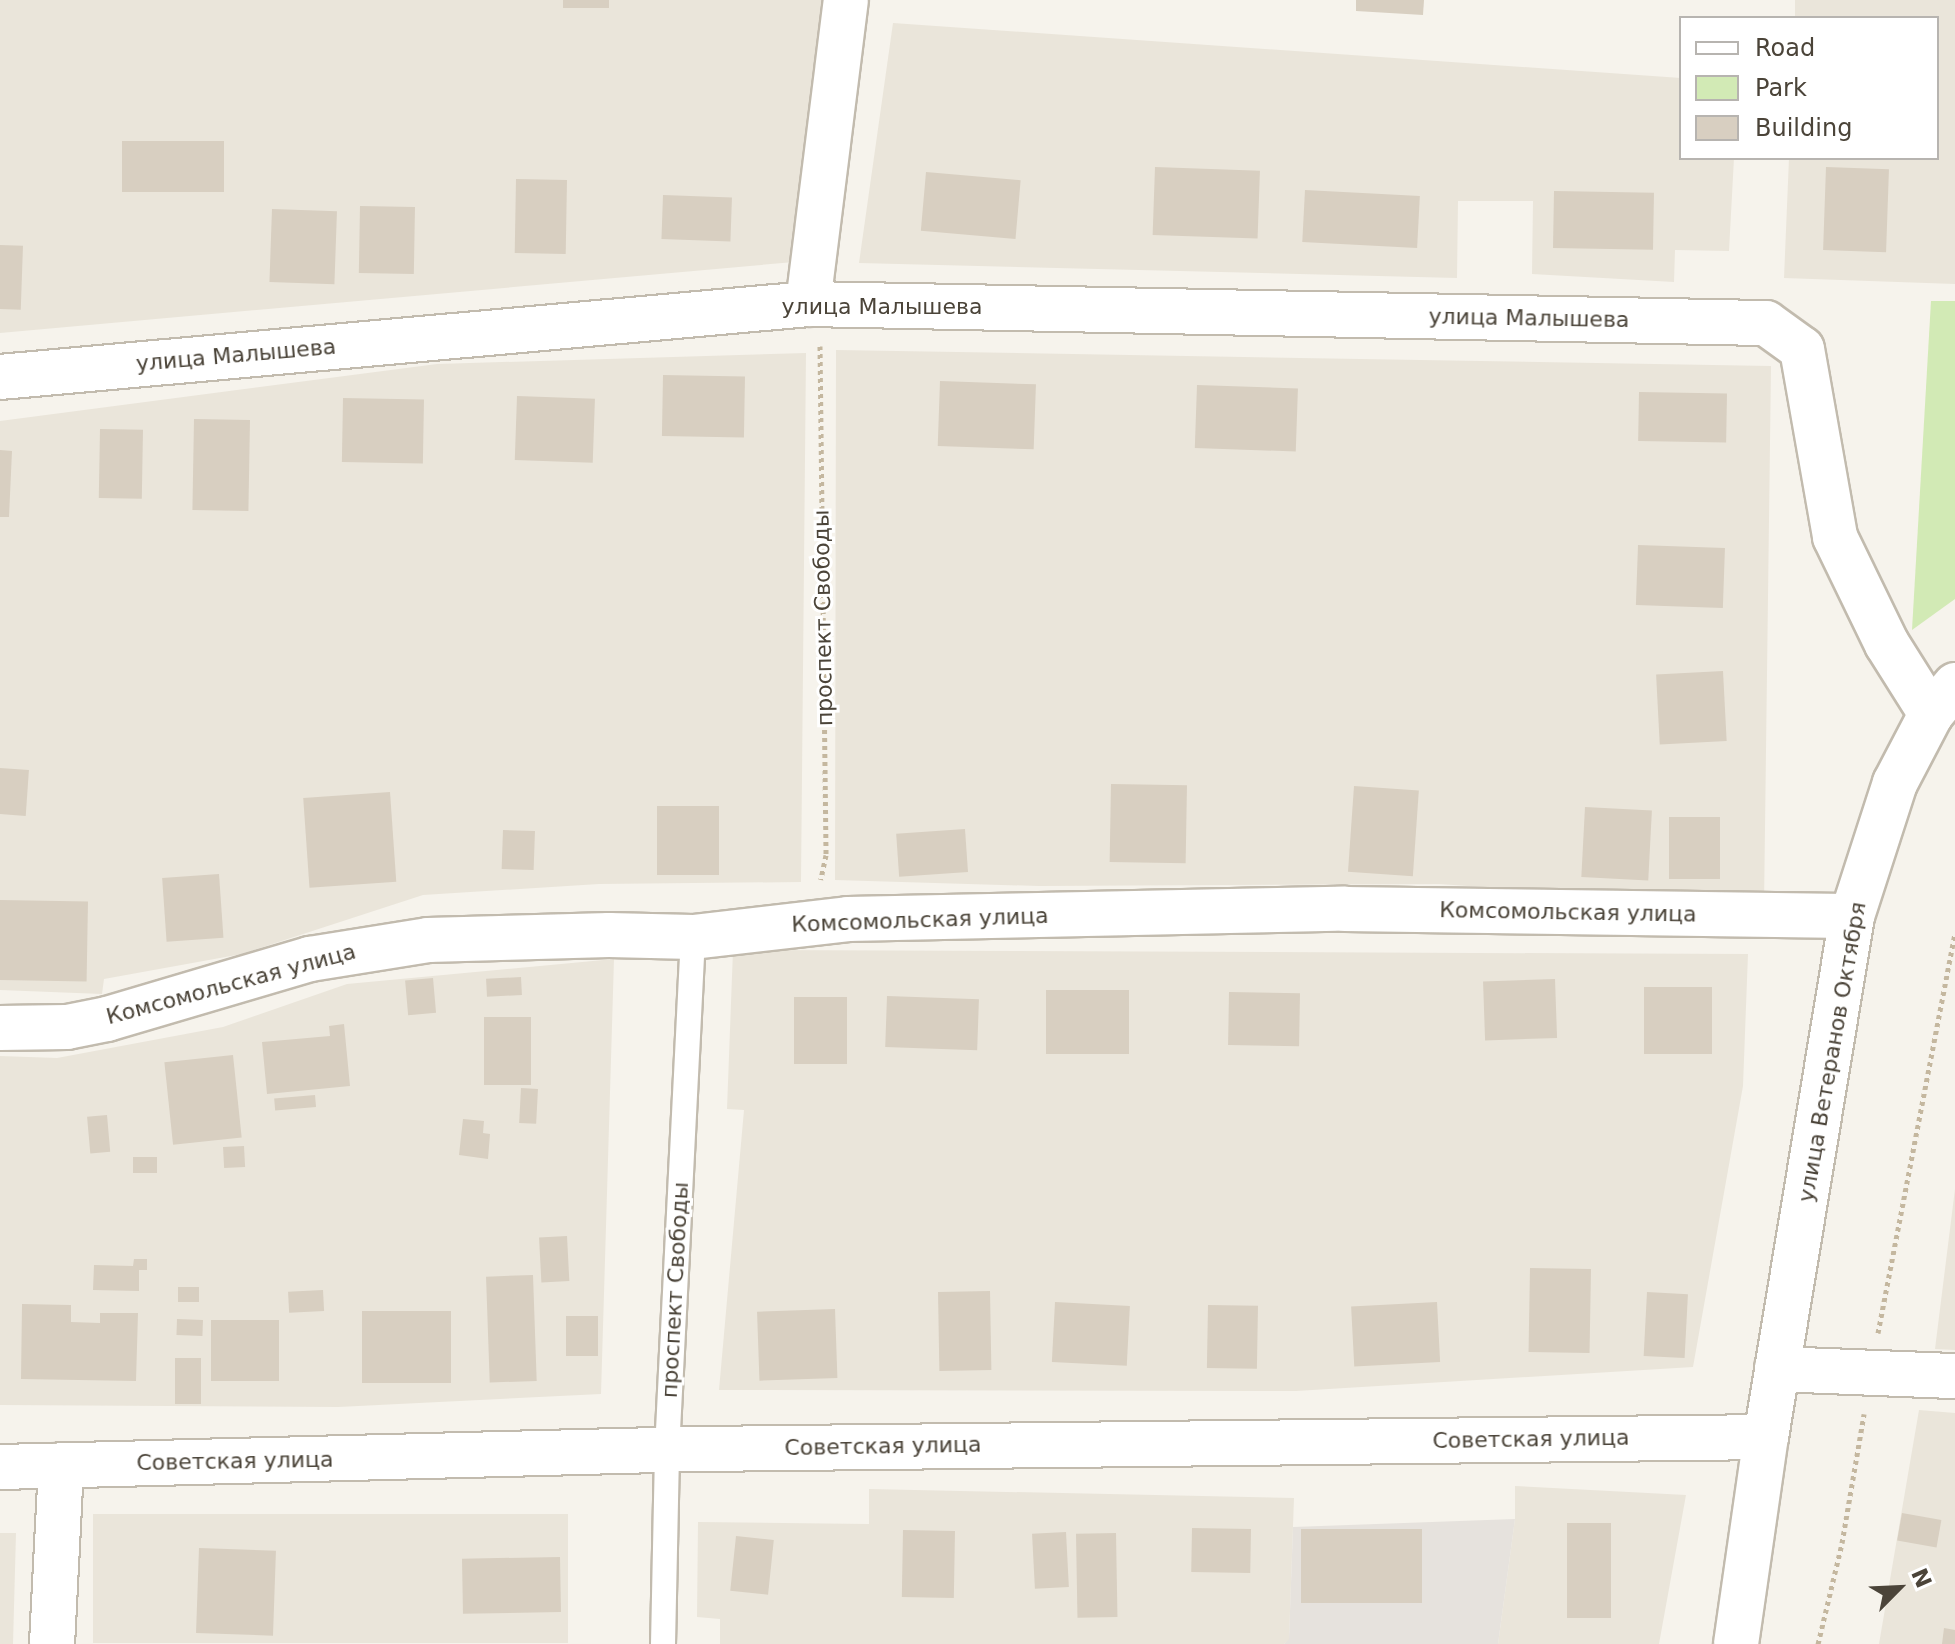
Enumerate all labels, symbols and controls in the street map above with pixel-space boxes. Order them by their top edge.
legend [1679,16,1939,160]
text: Road [1755,34,1815,62]
text: Park [1755,74,1807,102]
text: Building [1755,114,1852,142]
street label: улица Малышева [782,294,982,320]
street label: улица Малышева [1428,303,1630,333]
street label: улица Малышева [135,333,337,377]
street label: проспект Свободы [808,510,838,726]
street label: Комсомольская улица [1439,897,1697,927]
street label: улица Ветеранов Октября [1793,900,1871,1204]
street label: Комсомольская улица [791,902,1049,938]
street label: Комсомольская улица [103,938,359,1030]
street label: проспект Свободы [656,1181,694,1399]
street label: Советская улица [1432,1424,1630,1454]
street label: Советская улица [784,1431,982,1461]
street label: Советская улица [136,1446,334,1476]
north arrow [1859,1548,1939,1628]
text: N [1906,1565,1937,1592]

